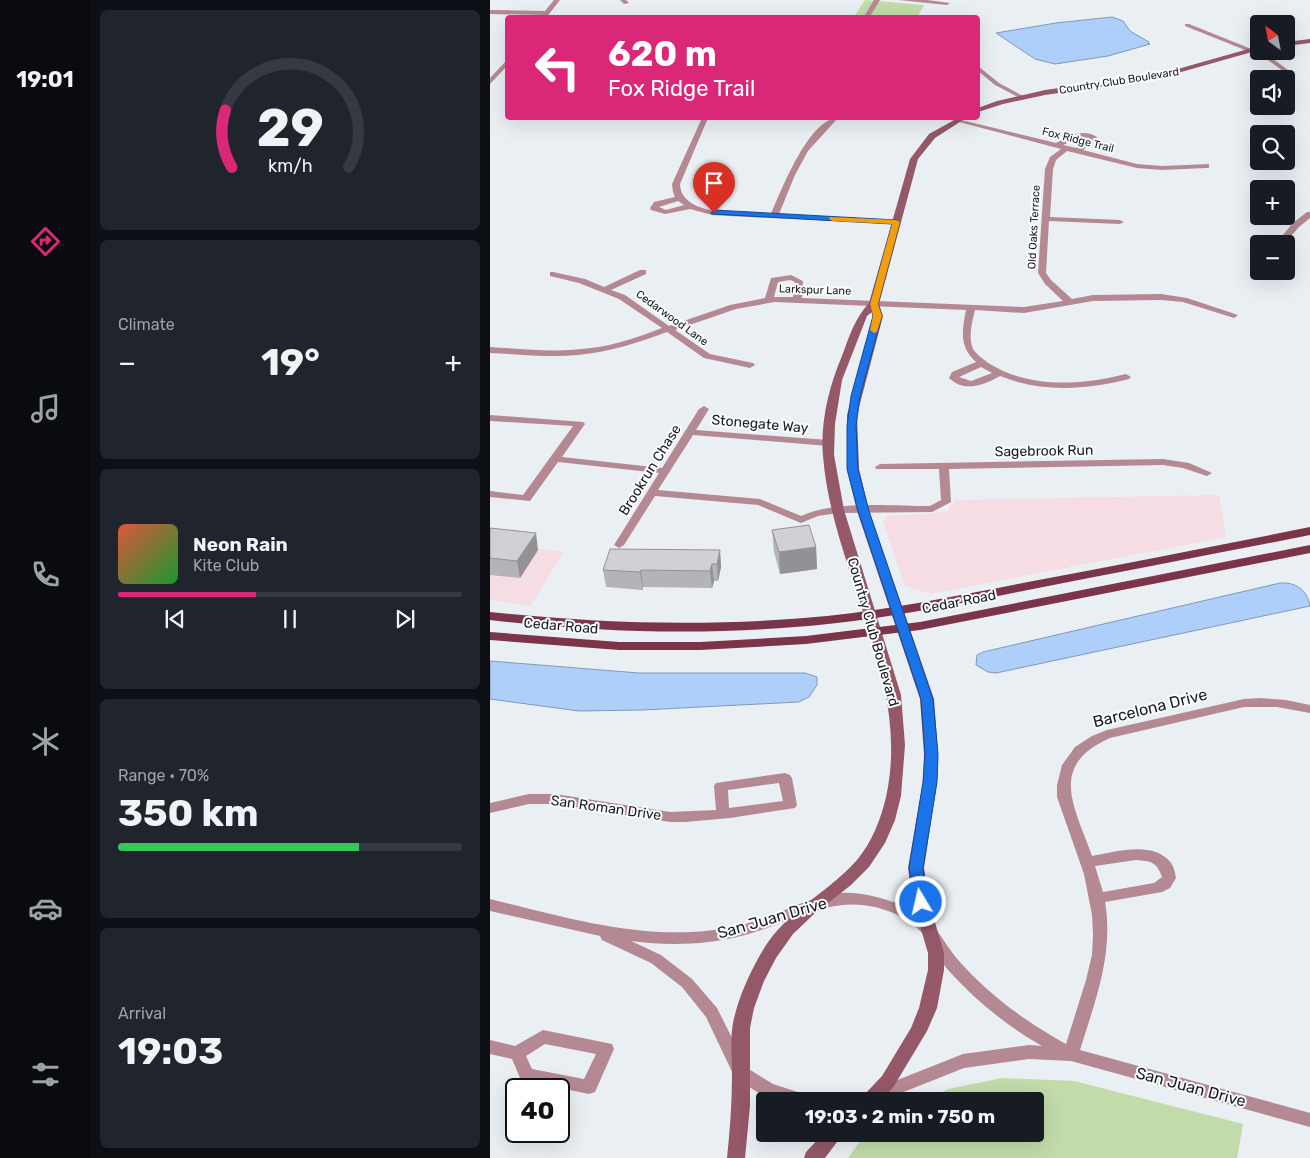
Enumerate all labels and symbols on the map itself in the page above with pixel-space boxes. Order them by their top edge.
north arrow [1250,15,1295,60]
street label: Country Club Boulevard [1058,65,1180,97]
street label: Fox Ridge Trail [1041,125,1115,155]
pin [693,162,735,213]
street label: Old Oaks Terrace [1025,184,1043,270]
street label: Larkspur Lane [779,282,851,298]
street label: Cedarwood Lane [633,287,711,349]
street label: Stonegate Way [711,411,809,437]
street label: Brookrun Chase [615,421,685,519]
street label: Sagebrook Run [994,442,1094,460]
street label: Country Club Boulevard [844,556,902,708]
street label: Cedar Road [921,587,997,617]
street label: Cedar Road [523,614,599,638]
street label: Barcelona Drive [1091,685,1209,731]
street label: San Roman Drive [550,792,662,824]
position arrow [894,875,946,927]
street label: San Juan Drive [715,893,829,943]
street label: San Juan Drive [1134,1063,1248,1111]
speed limit sign: 40 [505,1078,570,1143]

